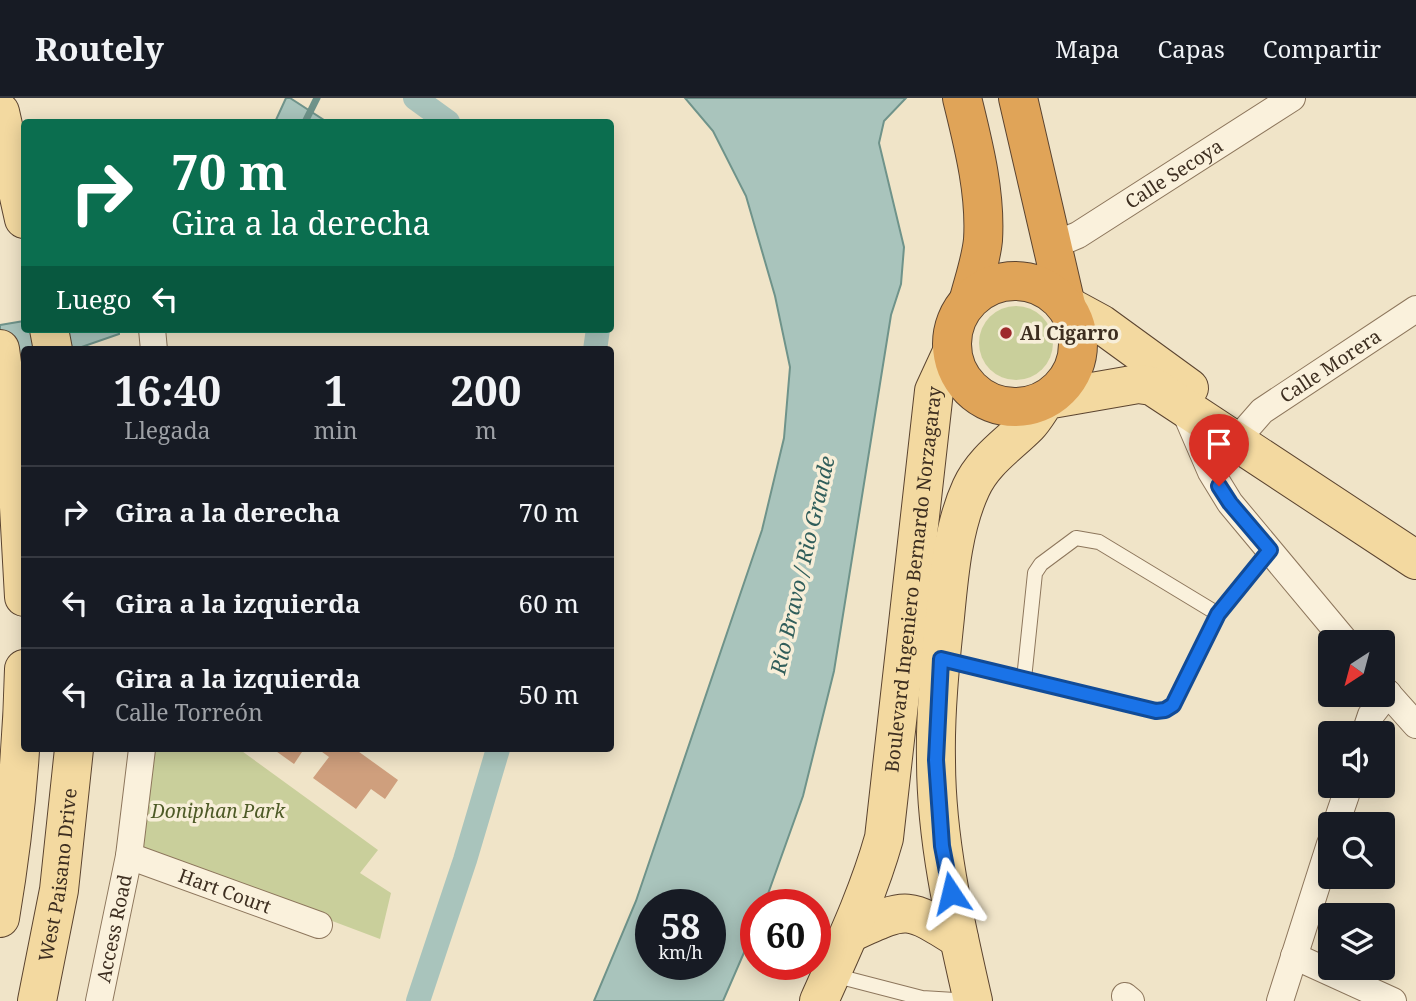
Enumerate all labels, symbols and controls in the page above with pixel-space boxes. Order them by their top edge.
text: Routely [35,26,164,71]
text: Mapa [1055,32,1119,65]
text: Capas [1157,32,1225,65]
text: Compartir [1263,32,1381,65]
street label: Calle Secoya [1120,133,1228,215]
text: 70 m [171,138,287,204]
icon: right [56,147,147,238]
text: Gira a la derecha [171,201,431,244]
icon: left [146,280,184,318]
text: Luego [56,281,132,317]
place label: Al Cigarro [1020,320,1119,346]
street label: Calle Morera [1274,323,1386,409]
marker: Al Cigarro [998,325,1014,341]
text: 16:40 [114,361,221,418]
text: 1 [324,361,348,418]
text: 200 [450,361,521,418]
street label: Boulevard Ingeniero Bernardo Norzagaray [878,385,947,774]
text: Llegada [124,414,210,446]
text: min [314,414,358,446]
text: m [475,414,497,446]
pin [1189,414,1249,486]
icon: arrive [1200,425,1238,463]
water label: Río Bravo / Rio Grande [763,453,841,678]
icon: right [56,493,94,531]
text: Gira a la derecha [115,494,340,530]
text: 70 m [519,494,579,530]
icon: left [56,584,94,622]
text: Gira a la izquierda [115,585,361,621]
text: 60 m [519,585,579,621]
north arrow [1318,630,1395,707]
map controls [1318,630,1395,980]
text: Gira a la izquierda [115,660,361,696]
icon: left [56,675,94,713]
text: 50 m [519,676,579,712]
text: Calle Torreón [115,696,263,728]
button: sound [1318,721,1395,798]
street label: West Paisano Drive [32,787,83,964]
park label: Doniphan Park [150,798,286,824]
button: search [1318,812,1395,889]
position arrow [914,856,988,930]
street label: Hart Court [175,862,275,920]
street label: Access Road [90,872,138,985]
speed limit sign: 60 [740,889,831,980]
text: 58 [661,902,700,949]
button: layers [1318,903,1395,980]
text: km/h [658,940,703,964]

